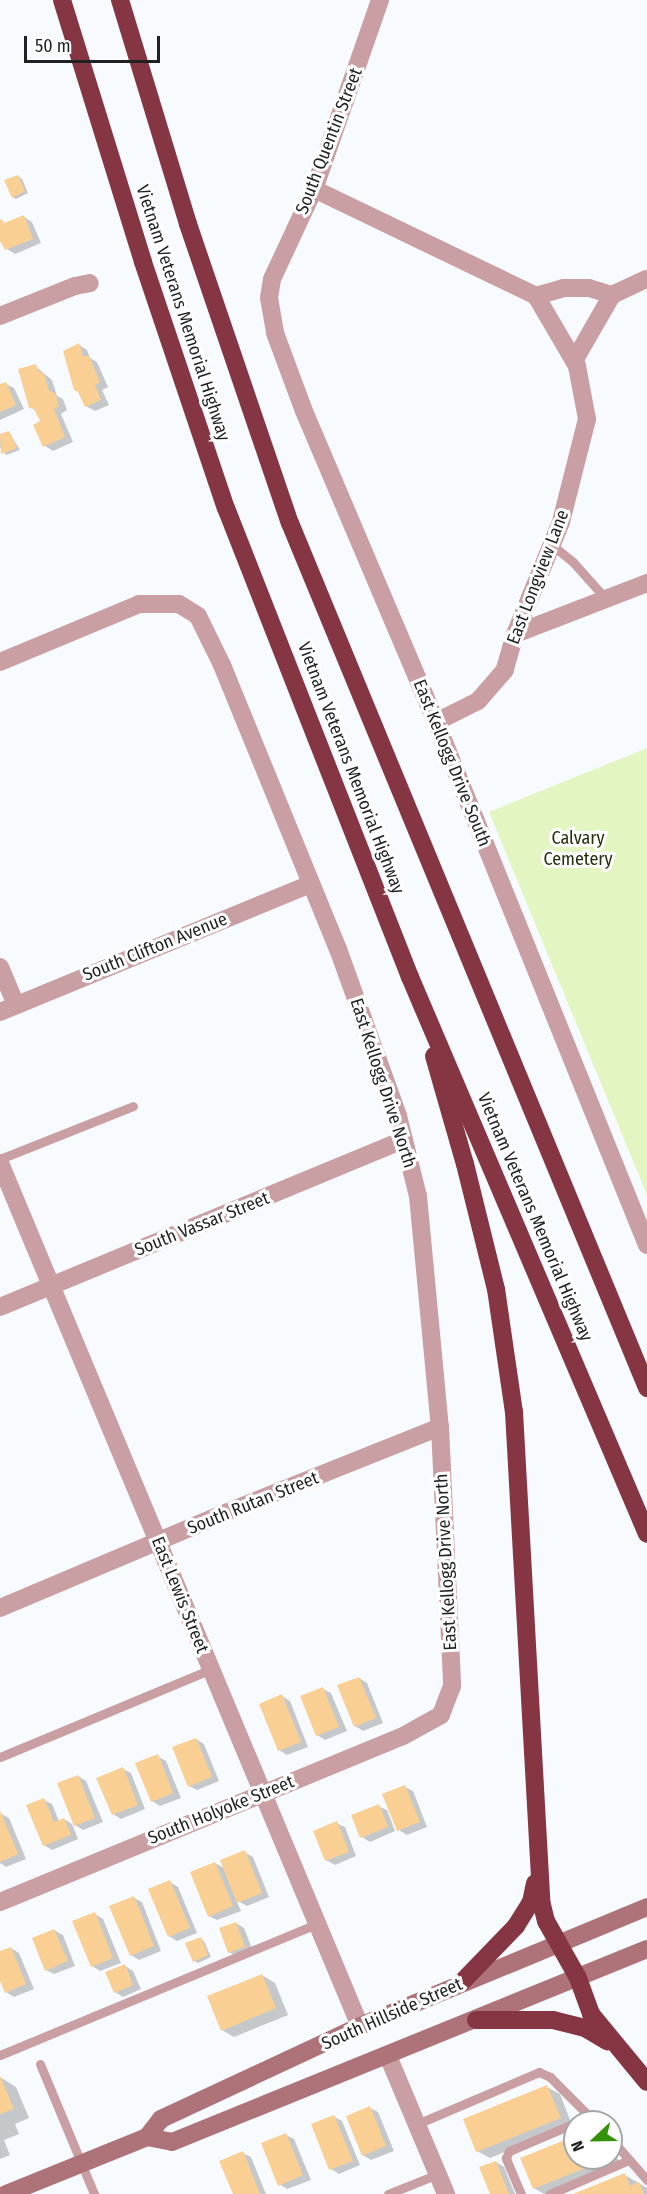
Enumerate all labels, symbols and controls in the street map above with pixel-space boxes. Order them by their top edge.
scale bar [27,24,164,62]
text: 50 m [35,35,71,57]
street label: South Quentin Street [291,65,367,217]
street label: Vietnam Veterans Memorial Highway [131,182,235,444]
street label: East Longview Lane [502,507,574,647]
street label: Vietnam Veterans Memorial Highway [293,639,409,897]
street label: East Kellogg Drive South [409,676,495,850]
park label: Calvary Cemetery [543,828,613,870]
street label: South Clifton Avenue [80,908,230,986]
street label: East Kellogg Drive North [345,995,421,1171]
street label: Vietnam Veterans Memorial Highway [473,1089,597,1345]
street label: South Vassar Street [132,1187,272,1261]
street label: South Rutan Street [184,1467,322,1539]
street label: East Kellogg Drive North [431,1473,461,1651]
street label: East Lewis Street [147,1534,213,1656]
street label: South Holyoke Street [145,1771,297,1849]
street label: South Hillside Street [318,1973,466,2055]
north arrow [563,2110,623,2170]
text: N [567,2138,588,2154]

